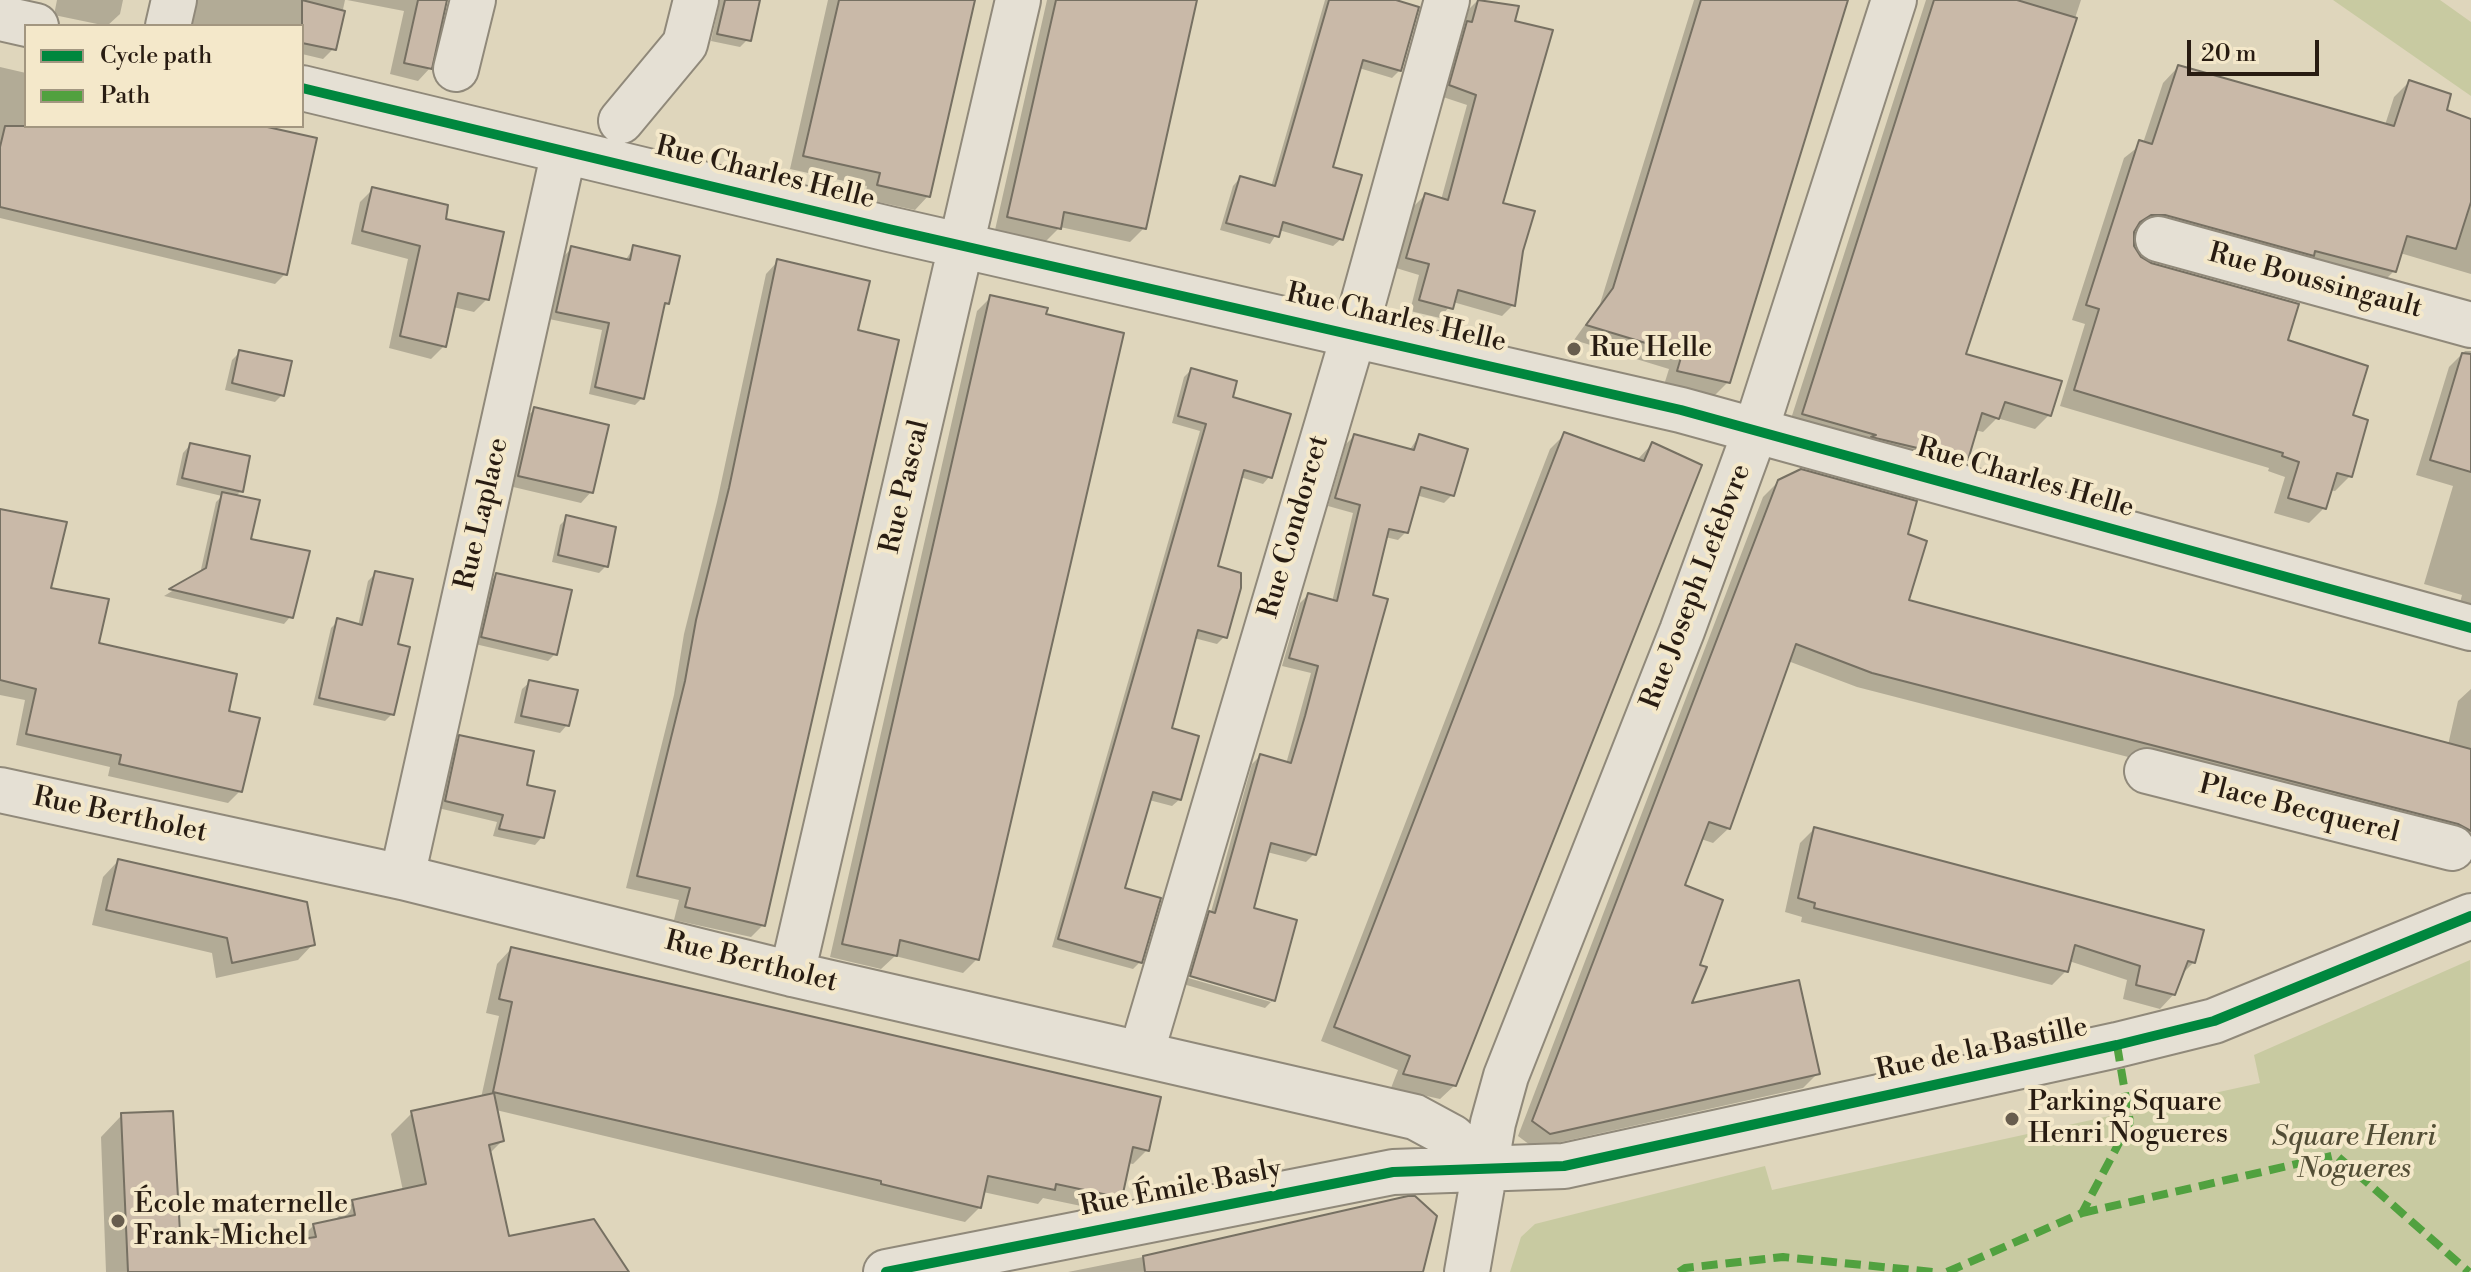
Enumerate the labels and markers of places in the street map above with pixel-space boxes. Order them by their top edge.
place label: Rue Helle [1590,332,1712,366]
marker: Rue Helle [1565,340,1583,358]
place label: Parking Square Henri Nogueres [2028,1086,2228,1152]
marker: Parking Square Henri Nogueres [2003,1110,2021,1128]
place label: École maternelle Frank-Michel [134,1188,348,1254]
marker: École maternelle Frank-Michel [109,1212,127,1230]

